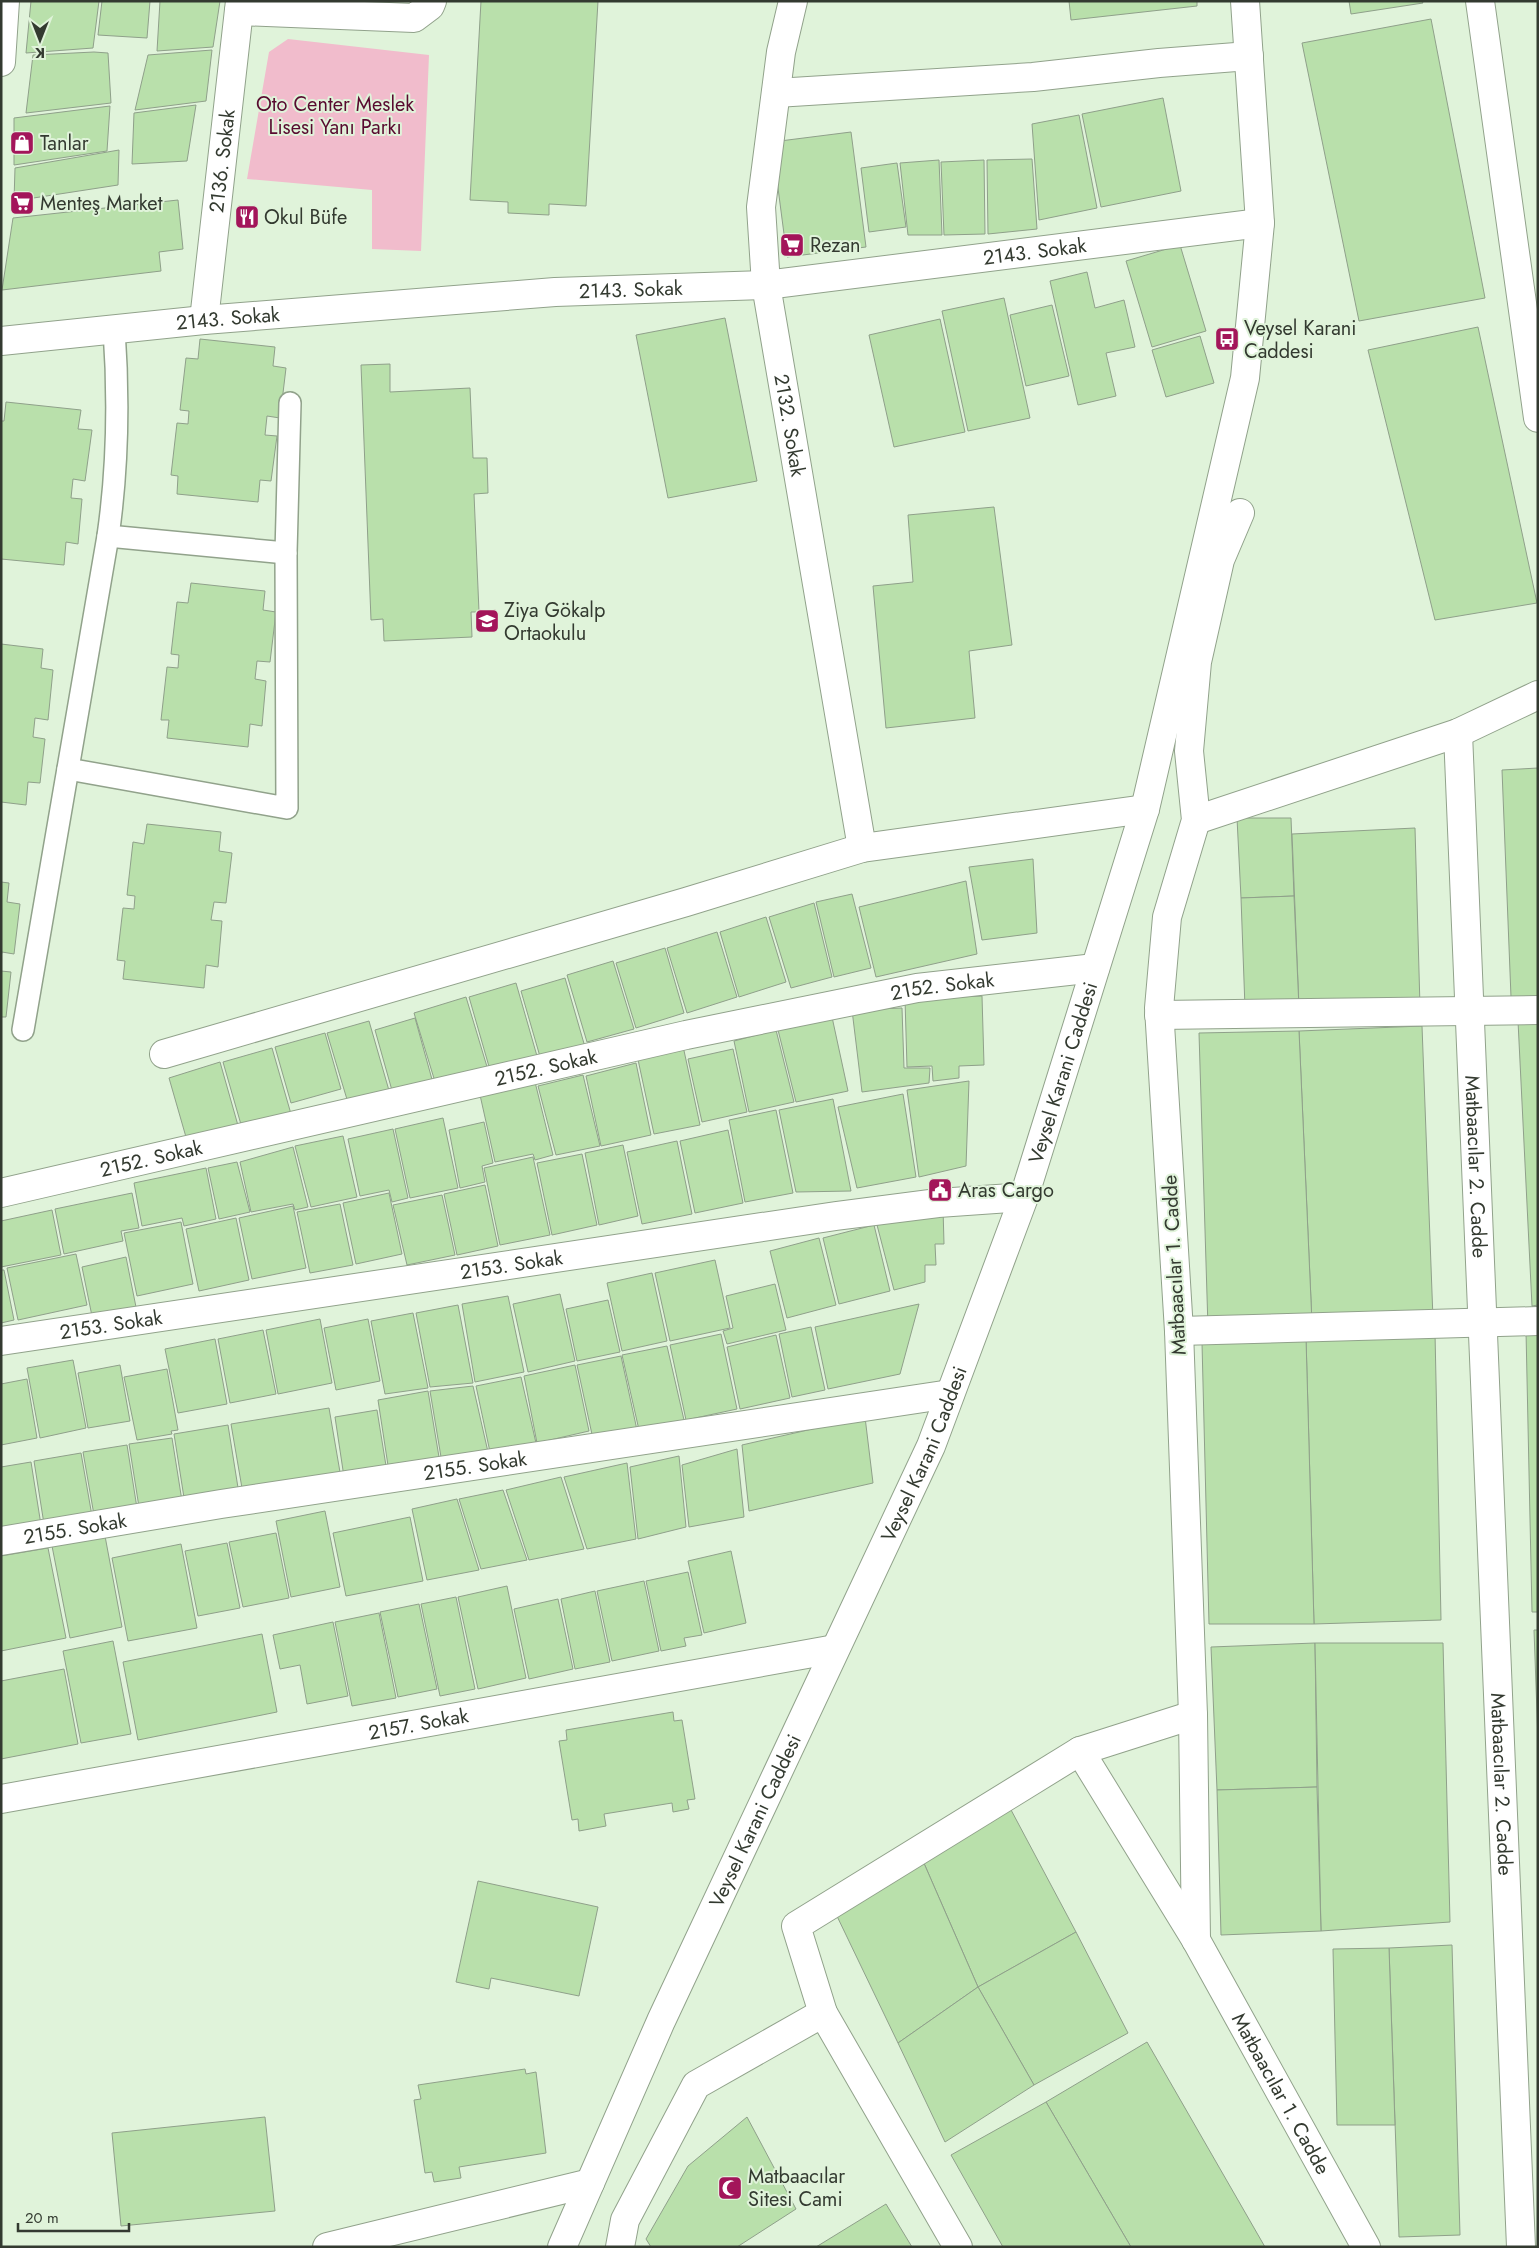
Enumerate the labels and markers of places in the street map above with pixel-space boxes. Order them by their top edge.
place label: Tanlar [40,129,89,158]
shop icon: Tanlar [9,130,35,156]
place label: Menteş Market [40,189,163,218]
supermarket icon: Menteş Market [9,190,35,216]
place label: Okul Büfe [264,203,347,232]
restaurant icon: Okul Büfe [234,204,260,230]
place label: Rezan [810,231,861,260]
supermarket icon: Rezan [779,232,805,258]
place label: Veysel Karani Caddesi [1244,314,1356,366]
bus stop icon: Veysel Karani Caddesi [1214,326,1240,352]
place label: Ziya Gökalp Ortaokulu [504,596,605,648]
school or university icon: Ziya Gökalp Ortaokulu [474,608,500,634]
place label: Aras Cargo [958,1176,1054,1205]
public building icon: Aras Cargo [927,1177,953,1203]
place label: Matbaacılar Sitesi Cami [748,2162,845,2214]
mosque icon: Matbaacılar Sitesi Cami [717,2175,743,2201]

